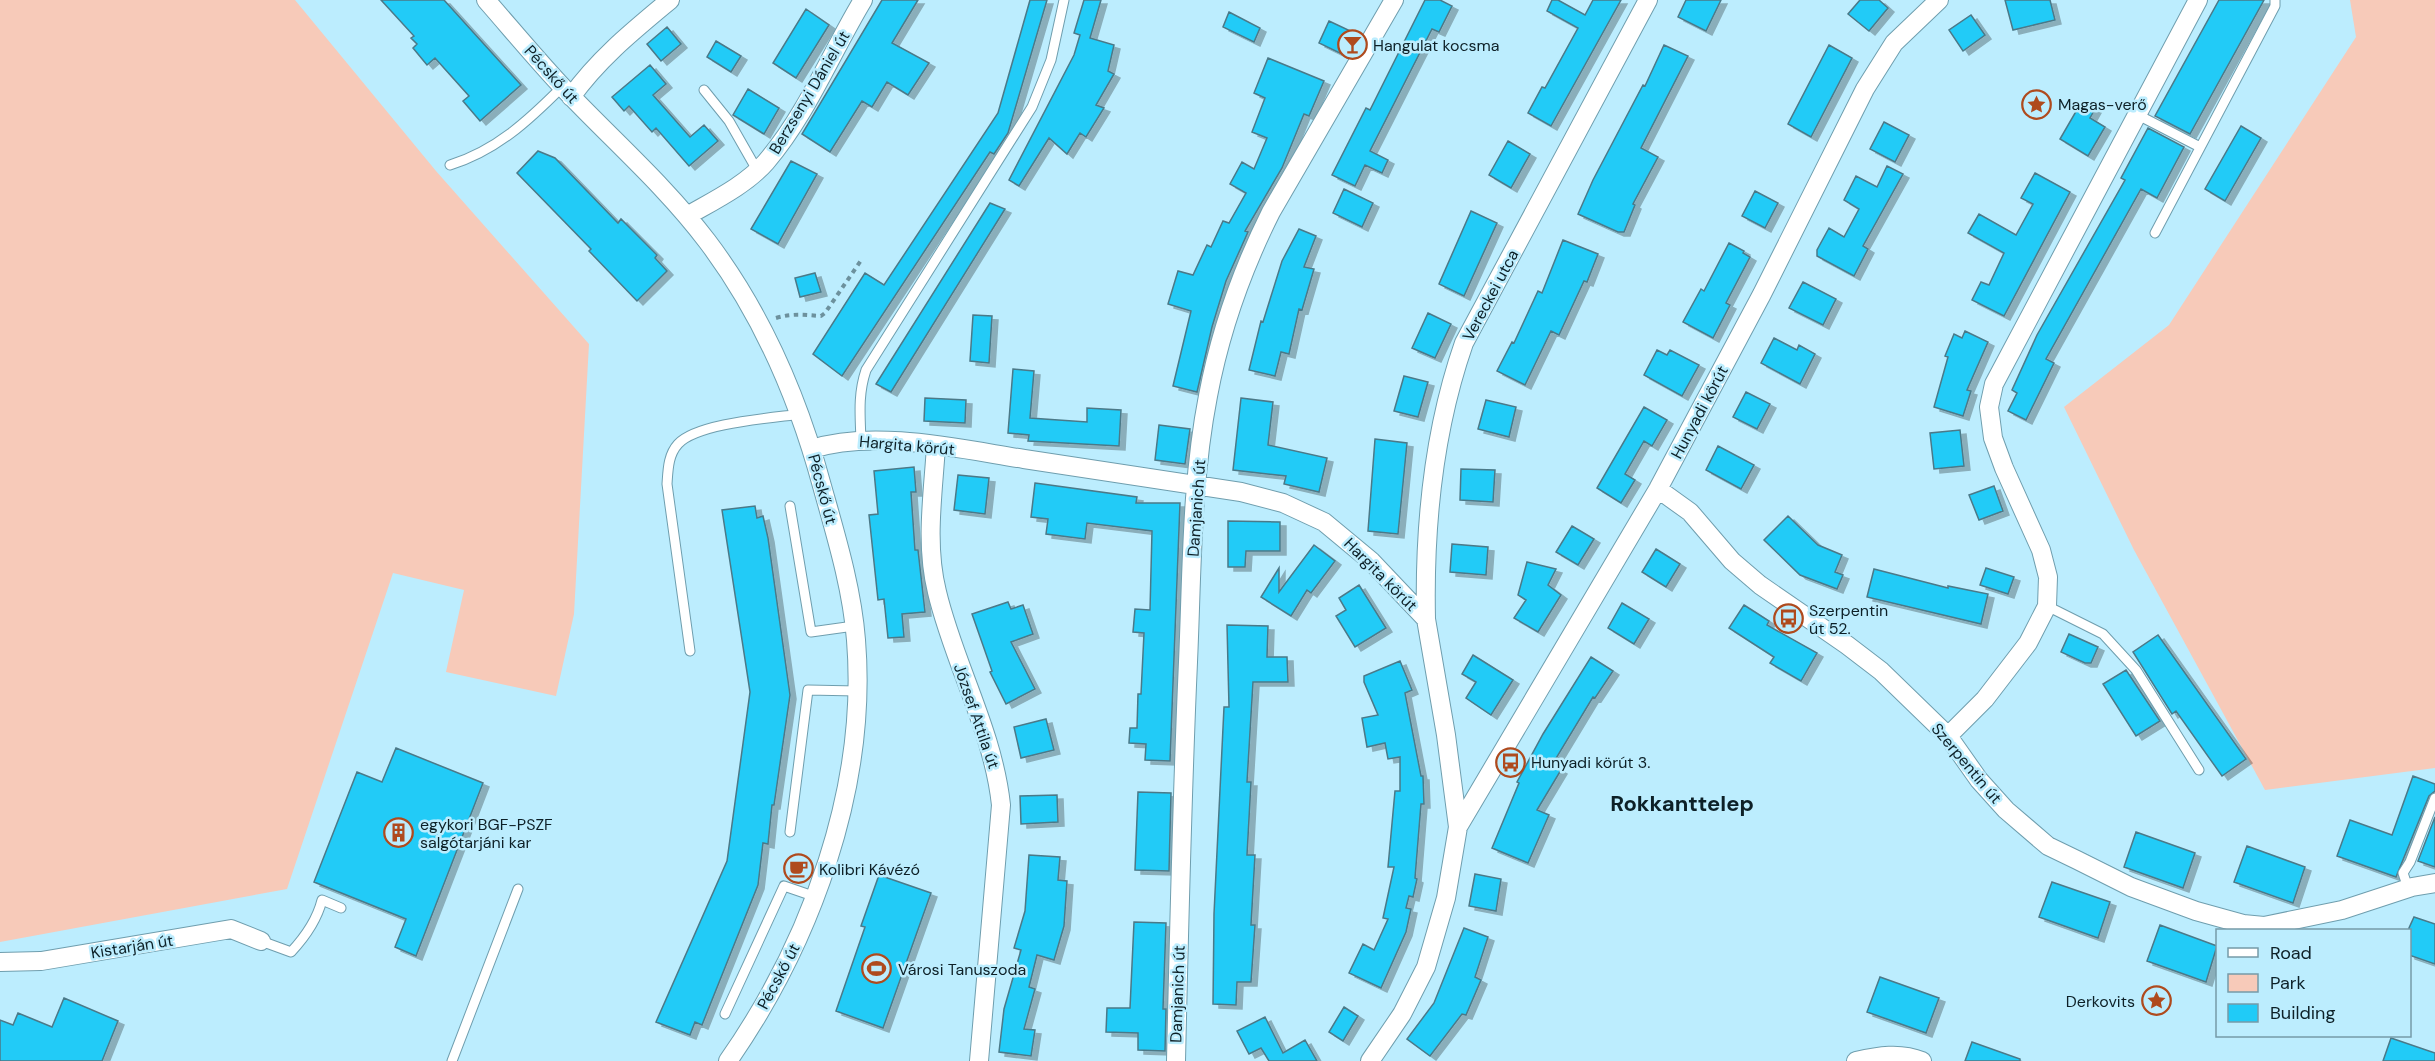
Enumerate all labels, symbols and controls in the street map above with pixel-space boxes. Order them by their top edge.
street label: Berzsenyi Dániel út [764,27,855,158]
bar icon: Hangulat kocsma [1336,29,1368,61]
place label: Hangulat kocsma [1373,35,1500,56]
street label: Pécskő út [520,41,583,108]
place icon: Magas-verő [2021,88,2053,120]
place label: Magas-verő [2058,94,2147,115]
street label: Vereckei utca [1458,246,1523,344]
street label: Hunyadi körút [1666,362,1733,462]
street label: Hargita körút [858,431,956,460]
street label: Pécskő út [803,452,842,527]
street label: Damjanich út [1183,459,1210,557]
street label: Hargita körút [1339,533,1422,616]
place label: Szerpentin út 52. [1809,600,1888,639]
bus stop icon: Szerpentin út 52. [1772,603,1804,635]
street label: József Attila út [949,661,1004,772]
street label: Szerpentin út [1927,719,2006,808]
bus stop icon: Hunyadi körút 3. [1494,746,1526,778]
place label: Hunyadi körút 3. [1531,752,1650,773]
district label: Rokkanttelep [1610,789,1754,818]
place label: egykori BGF-PSZF salgótarjáni kar [420,814,553,853]
building icon: egykori BGF-PSZF salgótarjáni kar [383,817,415,849]
cafe icon: Kolibri Kávézó [782,853,814,885]
place label: Kolibri Kávézó [819,859,920,880]
legend [2216,929,2411,1037]
street label: Kistarján út [89,930,175,963]
street label: Pécskő út [752,940,805,1013]
text: Road [2270,941,2312,965]
street label: Damjanich út [1165,945,1190,1043]
sports icon: Városi Tanuszoda [861,953,893,985]
place label: Városi Tanuszoda [898,959,1026,980]
text: Park [2270,971,2306,995]
place icon: Derkovits [2140,985,2172,1017]
place label: Derkovits [2066,991,2135,1012]
text: Building [2270,1001,2335,1025]

